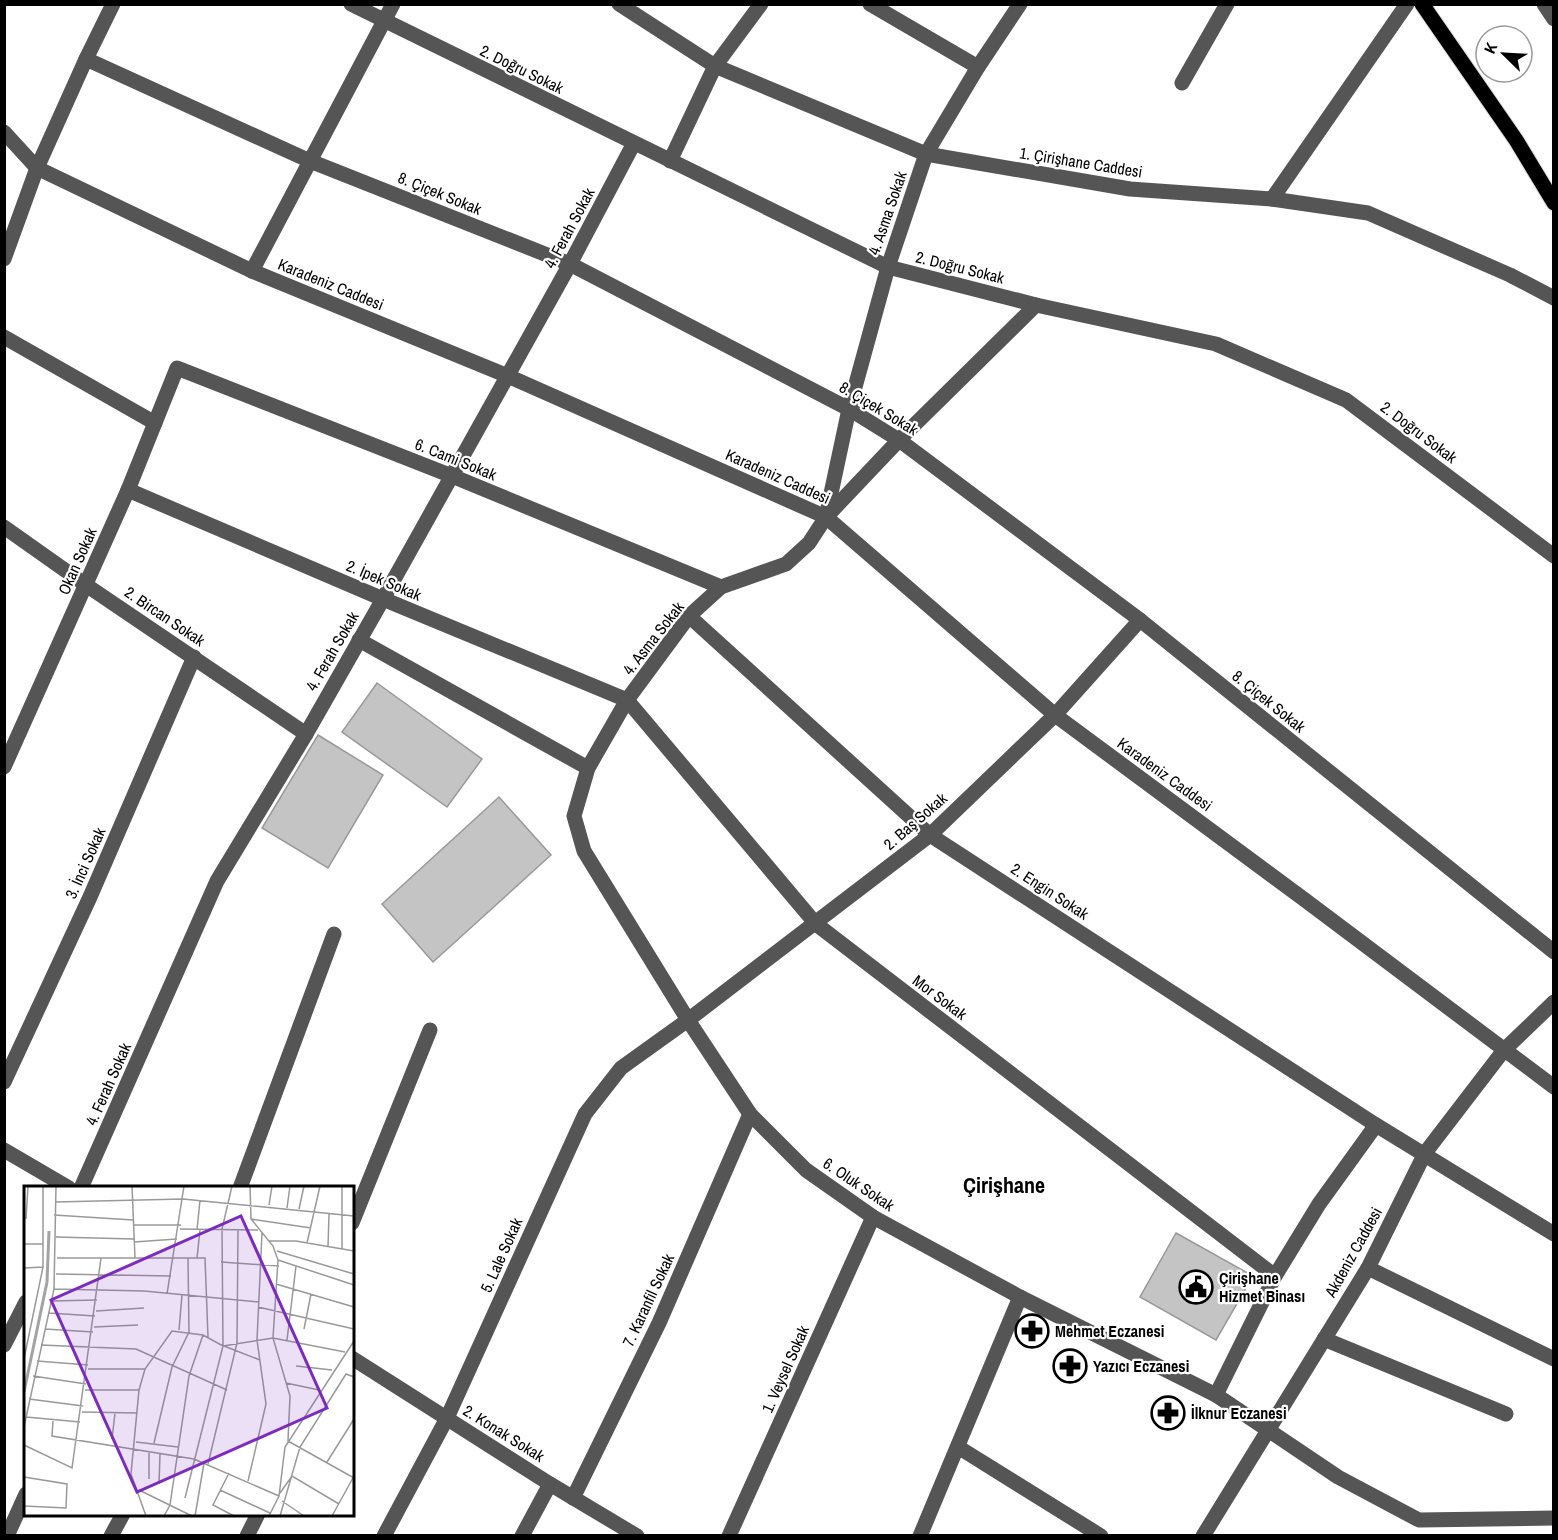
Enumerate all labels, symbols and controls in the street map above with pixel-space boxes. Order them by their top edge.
north arrow [1474,24,1534,84]
street label: 2. Doğru Sokak [477,39,568,99]
text: K [1478,39,1502,57]
street label: 1. Çirişhane Caddesi [1018,141,1144,183]
street label: 8. Çiçek Sokak [395,166,485,220]
street label: 4. Asma Sokak [862,168,912,258]
street label: 4. Ferah Sokak [539,183,600,272]
street label: 2. Doğru Sokak [913,245,1007,289]
street label: Karadeniz Caddesi [275,253,387,315]
street label: 8. Çiçek Sokak [836,376,923,440]
street label: 2. Doğru Sokak [1376,396,1462,468]
street label: 6. Cami Sokak [412,433,500,485]
street label: Karadeniz Caddesi [722,443,834,509]
street label: Okan Sokak [52,523,102,598]
street label: 2. İpek Sokak [343,554,425,606]
street label: 2. Bircan Sokak [120,581,210,651]
street label: 4. Asma Sokak [617,596,689,679]
street label: 4. Ferah Sokak [300,607,364,695]
street label: 8. Çiçek Sokak [1228,665,1311,738]
street label: Karadeniz Caddesi [1113,732,1217,816]
street label: 2. Baş Sokak [879,787,952,855]
street label: 3. İnci Sokak [60,823,111,902]
street label: 2. Engin Sokak [1007,858,1094,925]
street label: Mor Sokak [908,969,972,1025]
street label: 4. Ferah Sokak [80,1039,136,1129]
street label: 6. Oluk Sokak [819,1152,899,1216]
district label: Çirişhane [963,1170,1045,1200]
inset map [24,1186,354,1516]
street label: Akdeniz Caddesi [1319,1203,1387,1302]
street label: 5. Lale Sokak [475,1214,527,1296]
street label: 7. Karanfil Sokak [617,1250,679,1350]
place label: Çirişhane Hizmet Binası [1219,1267,1305,1307]
public building icon: Çirişhane Hizmet Binası [1178,1269,1214,1305]
pharmacy icon: Mehmet Eczanesi [1014,1313,1050,1349]
place label: Mehmet Eczanesi [1055,1320,1164,1342]
street label: 1. Veysel Sokak [756,1321,814,1416]
pharmacy icon: Yazıcı Eczanesi [1052,1348,1088,1384]
place label: Yazıcı Eczanesi [1093,1355,1189,1377]
pharmacy icon: İlknur Eczanesi [1150,1395,1186,1431]
street label: 2. Konak Sokak [459,1399,549,1467]
place label: İlknur Eczanesi [1191,1402,1287,1424]

